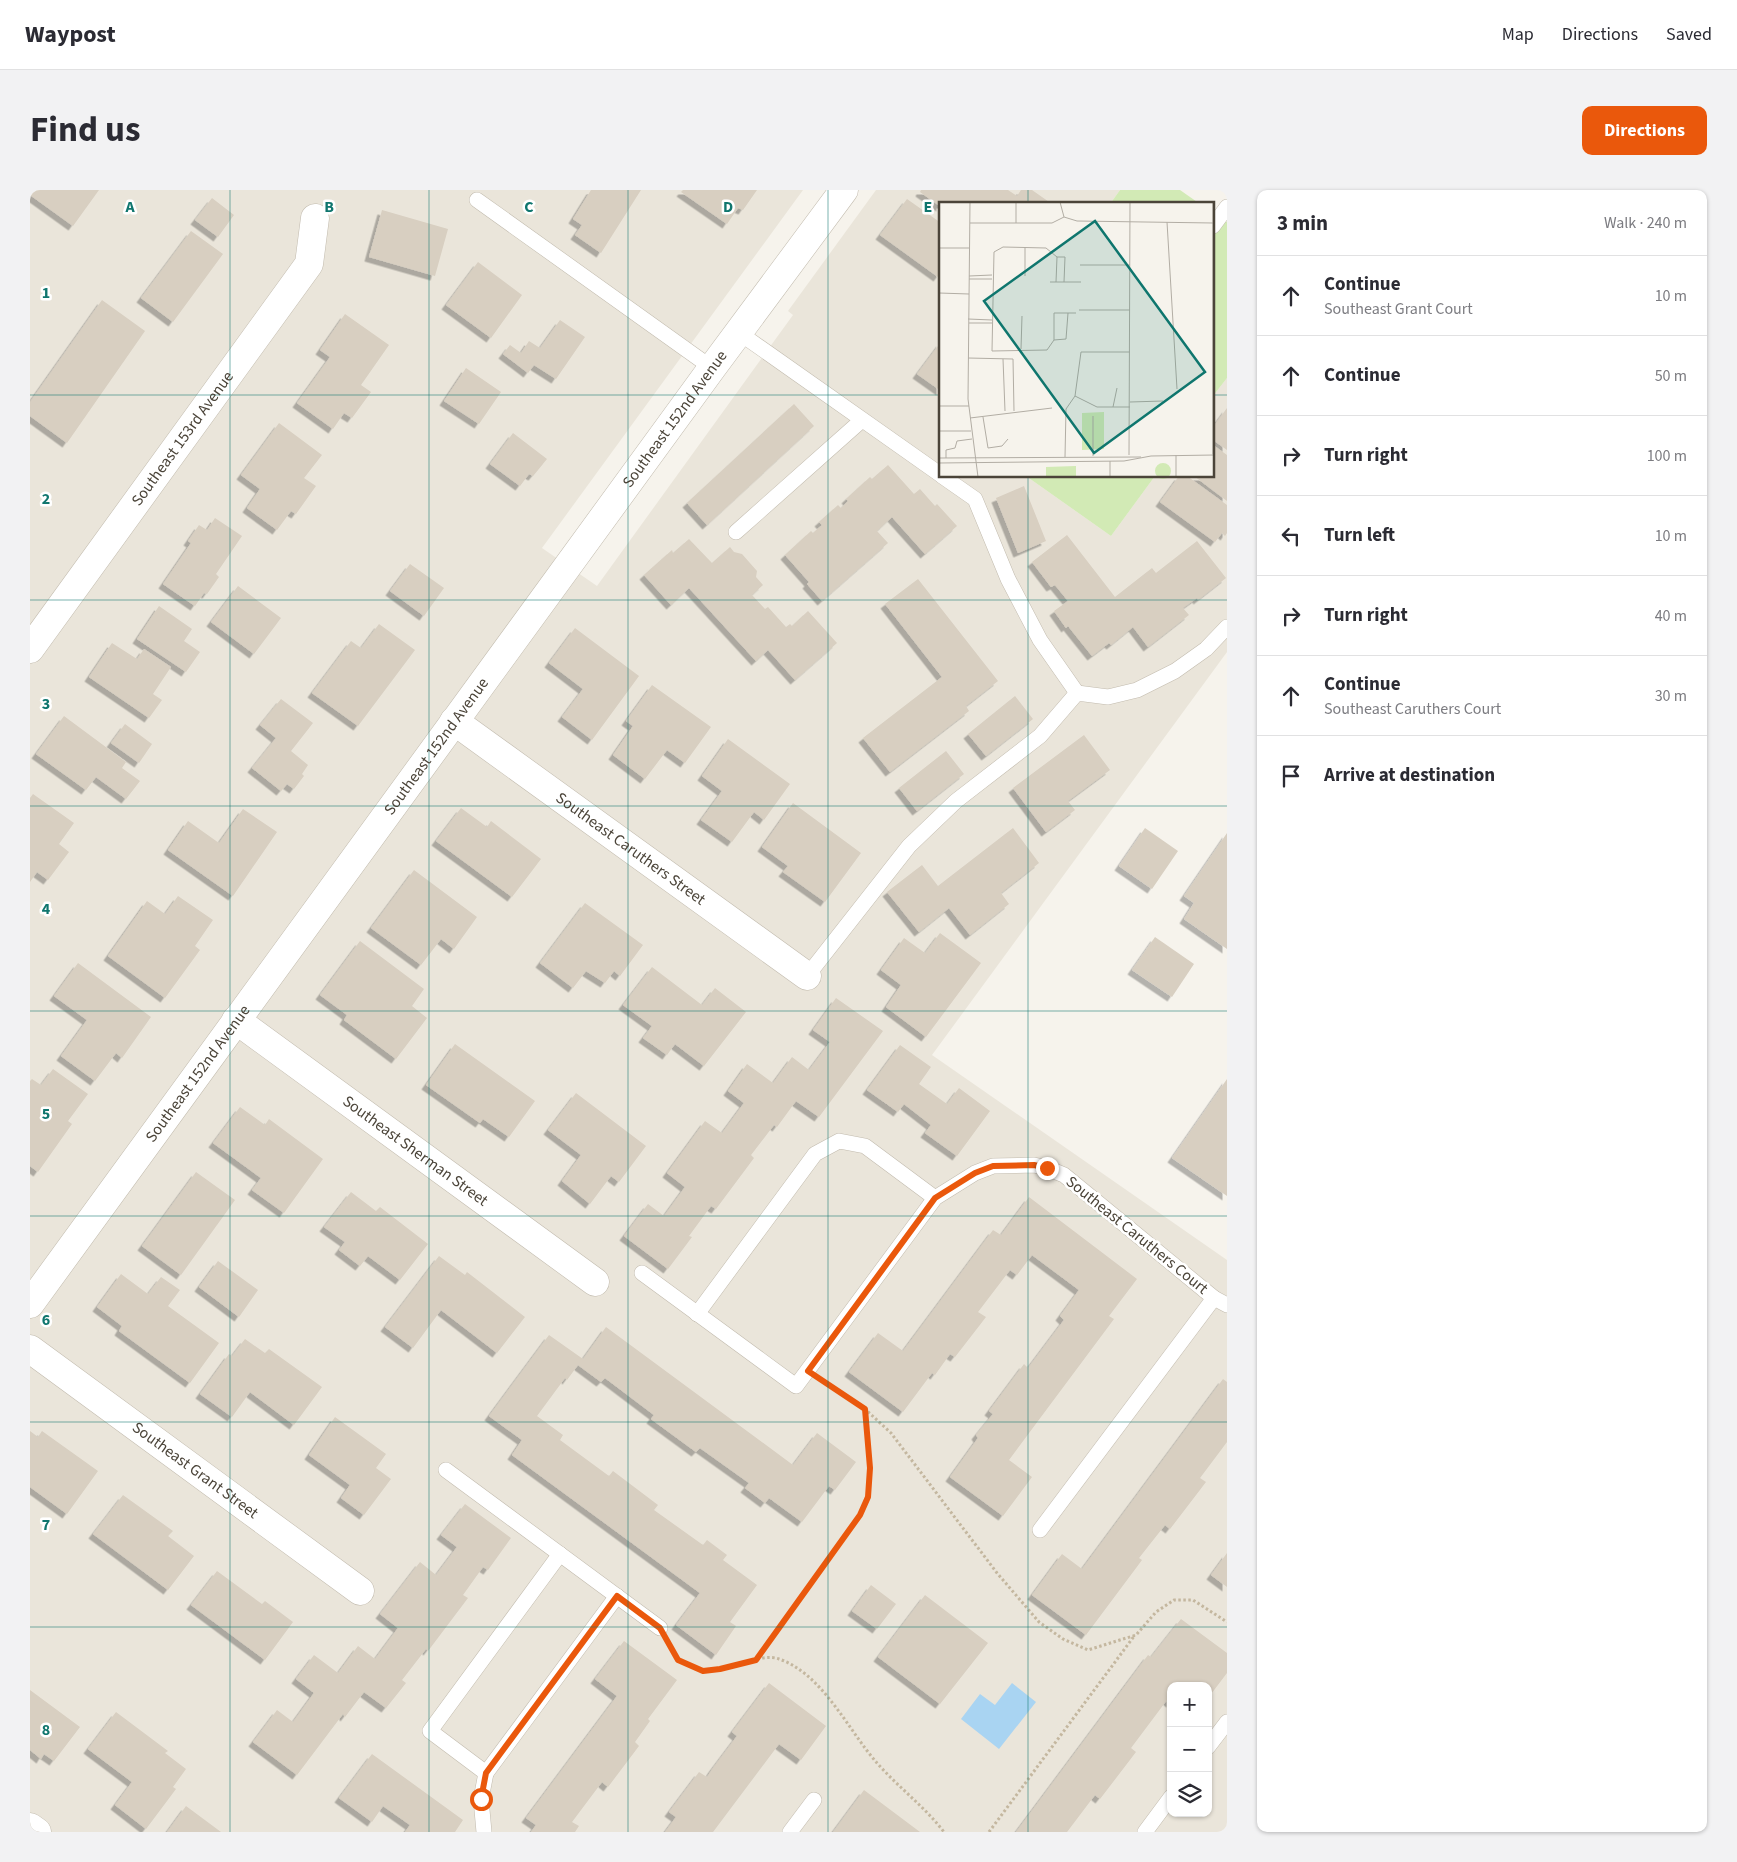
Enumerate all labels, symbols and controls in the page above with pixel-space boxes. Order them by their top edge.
text: Waypost [25,17,116,52]
text: Map [1502,22,1534,47]
text: Directions [1562,22,1638,47]
text: Saved [1666,22,1712,47]
text: Find us [30,105,140,155]
button: Directions [1582,106,1707,155]
text: A [124,196,135,218]
text: B [324,196,334,218]
text: C [524,196,534,218]
text: D [723,196,733,218]
text: E [924,196,932,218]
inset map [939,202,1214,478]
text: 3 min [1277,208,1328,238]
text: Walk · 240 m [1604,212,1687,234]
text: Continue [1324,271,1401,298]
text: 1 [42,282,50,304]
icon: ahead [1277,282,1305,310]
text: 10 m [1655,285,1687,307]
text: Southeast Grant Court [1324,298,1473,320]
street label: Southeast 152nd Avenue [617,346,732,492]
icon: ahead [1277,362,1305,390]
text: Continue [1324,362,1401,389]
text: 50 m [1655,365,1687,387]
street label: Southeast 153rd Avenue [126,367,239,510]
icon: right [1277,442,1305,470]
text: Turn right [1324,442,1408,469]
text: 100 m [1647,445,1687,467]
text: 2 [42,488,50,510]
icon: left [1277,522,1305,550]
text: Turn left [1324,522,1395,549]
text: 10 m [1655,525,1687,547]
icon: right [1277,602,1305,630]
text: Turn right [1324,602,1408,629]
text: 40 m [1655,605,1687,627]
text: Continue [1324,671,1401,698]
street label: Southeast 152nd Avenue [379,673,494,819]
icon: ahead [1277,682,1305,710]
text: 30 m [1655,685,1687,707]
text: 3 [42,693,50,715]
text: Southeast Caruthers Court [1324,698,1501,720]
icon: arrive [1277,762,1305,790]
text: Arrive at destination [1324,762,1495,789]
street label: Southeast Caruthers Street [551,787,711,911]
text: 4 [42,898,51,920]
street label: Southeast 152nd Avenue [140,1000,255,1147]
street label: Southeast Sherman Street [338,1090,493,1212]
text: 5 [42,1103,50,1125]
route end [1036,1157,1059,1180]
street label: Southeast Caruthers Court [1061,1171,1213,1300]
text: 6 [42,1309,50,1331]
street label: Southeast Grant Street [128,1417,263,1524]
text: 7 [42,1514,50,1536]
map controls [1167,1682,1212,1817]
button: + [1167,1682,1212,1727]
text: 8 [42,1719,50,1741]
button: − [1167,1727,1212,1772]
button: layers [1167,1772,1212,1817]
route start [470,1788,493,1811]

